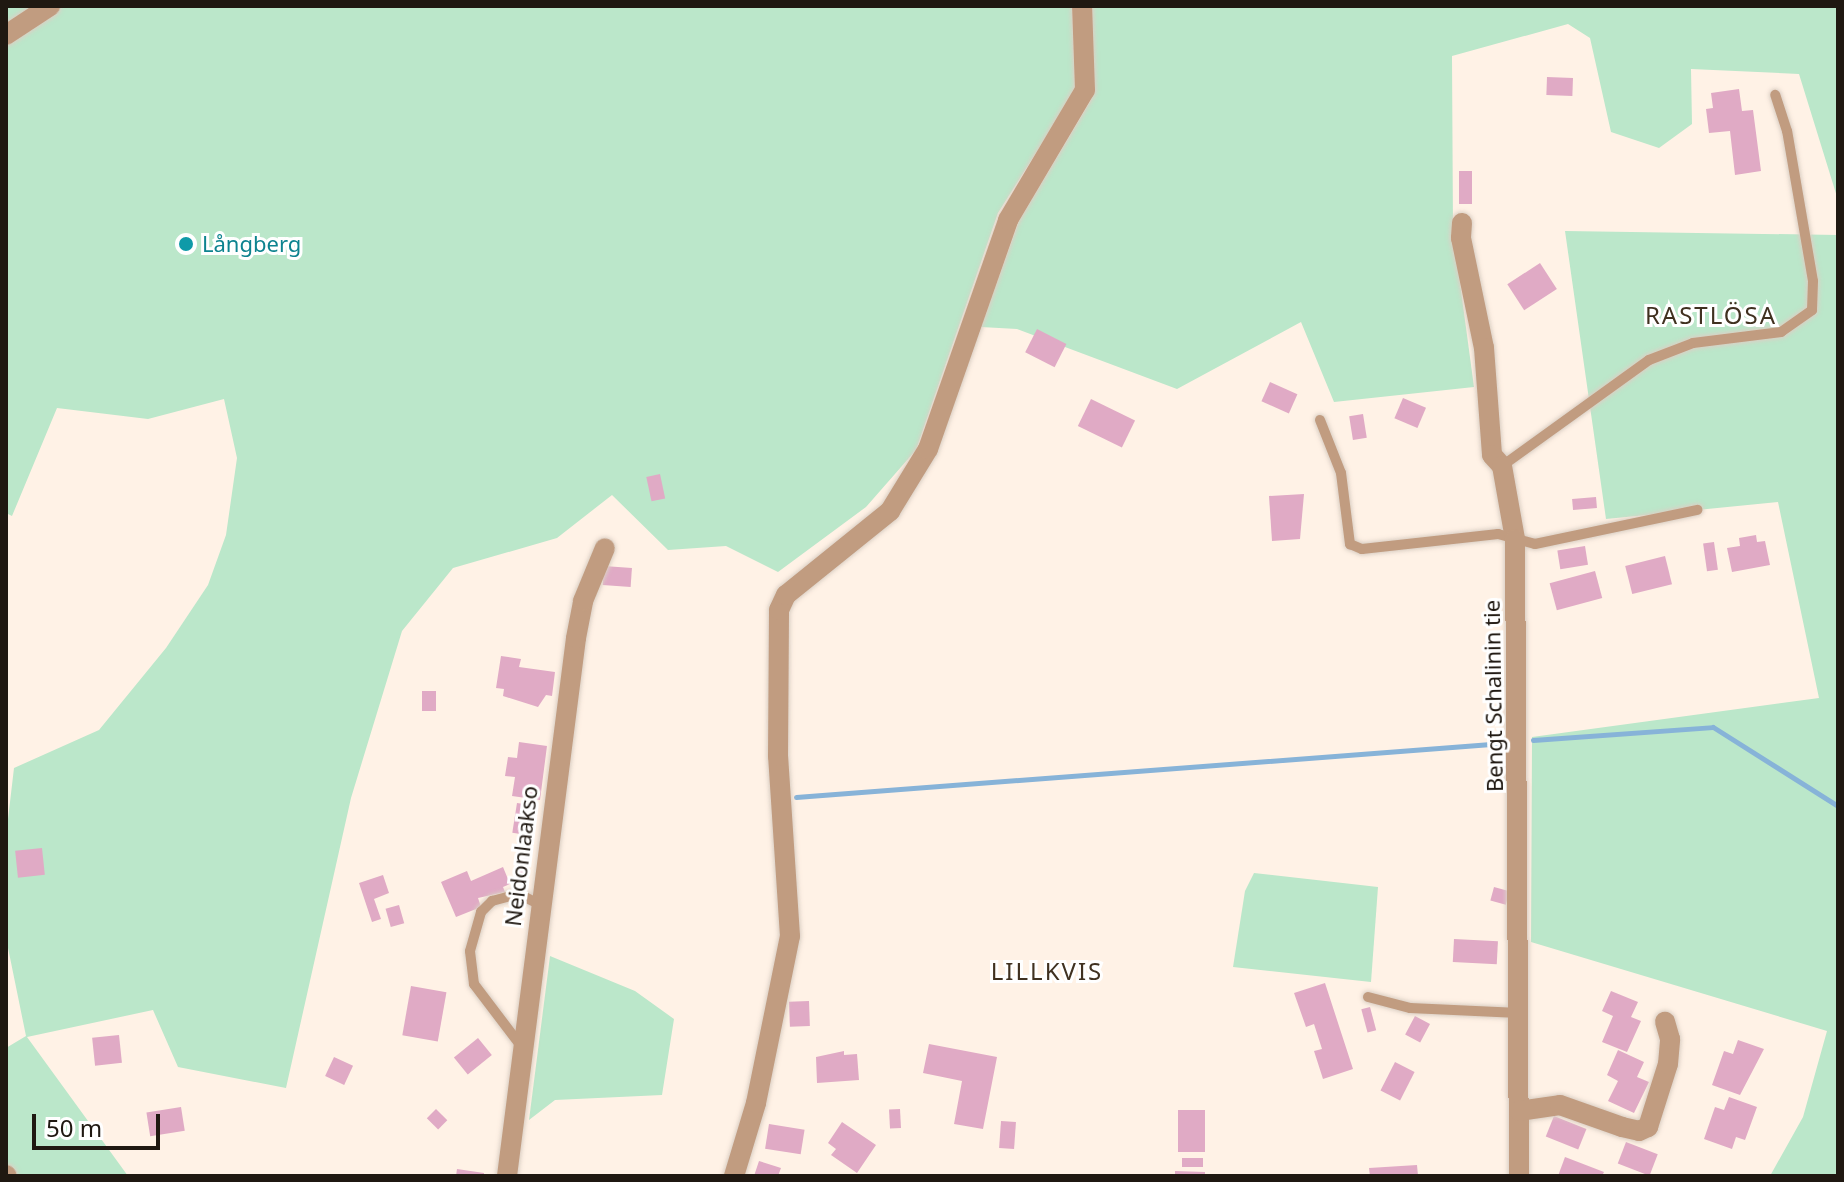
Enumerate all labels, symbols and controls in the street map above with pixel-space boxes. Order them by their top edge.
place label: Långberg [202,231,301,257]
marker: Långberg [177,235,195,253]
district label: RASTLÖSA [1645,301,1777,329]
street label: Bengt Schalinin tie [1478,600,1508,792]
street label: Neidonlaakso [499,784,543,928]
district label: LILLKVIS [991,957,1103,985]
scale bar [36,1098,164,1148]
text: 50 m [46,1111,102,1144]

